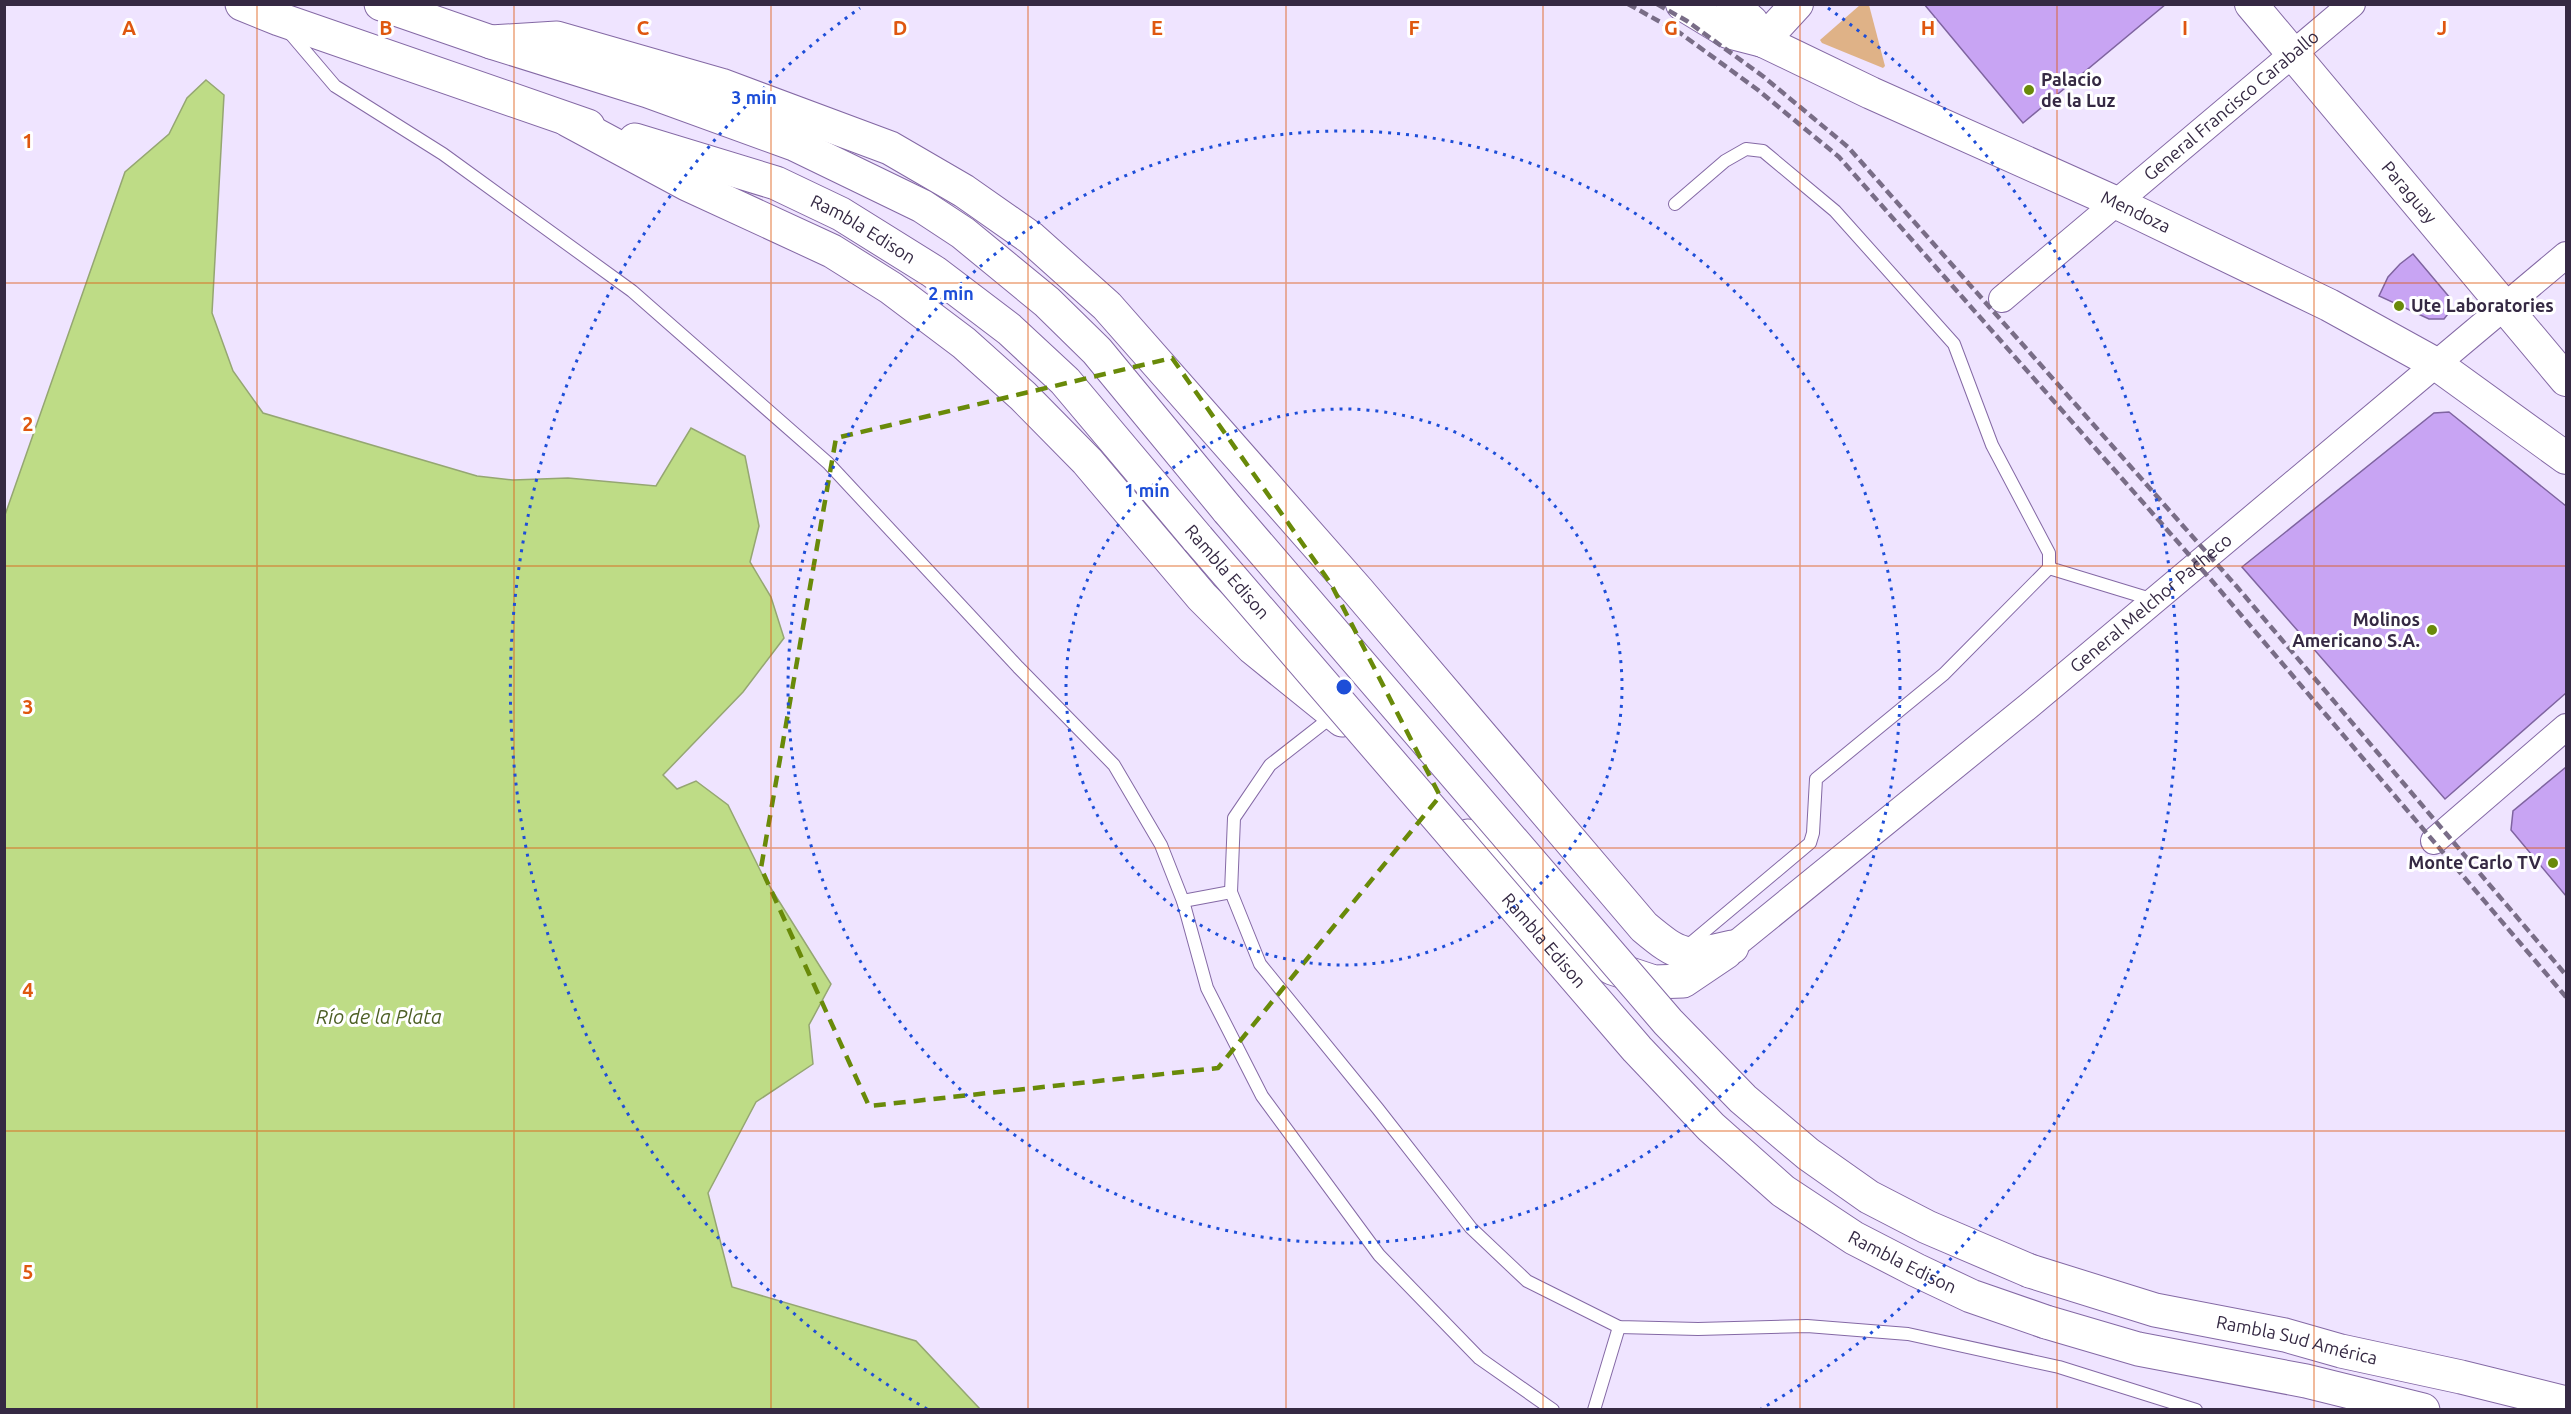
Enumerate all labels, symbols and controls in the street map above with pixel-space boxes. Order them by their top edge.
text: A [122,16,136,39]
text: B [379,16,393,39]
text: C [637,16,650,39]
text: D [893,16,907,39]
text: E [1151,16,1163,39]
text: F [1408,16,1420,39]
text: G [1664,16,1678,39]
text: H [1921,16,1935,39]
text: I [2182,16,2188,39]
text: J [2437,16,2447,39]
street label: General Francisco Caraballo [2139,26,2322,184]
place label: Palacio de la Luz [2041,69,2116,110]
marker: Palacio de la Luz [2022,83,2036,97]
text: 3 min [731,87,777,107]
text: 1 [22,129,34,152]
street label: Paraguay [2378,157,2442,227]
street label: Mendoza [2098,186,2174,236]
street label: Rambla Edison [808,190,919,267]
text: 2 min [928,283,974,303]
place label: Ute Laboratories [2411,295,2554,315]
marker: Ute Laboratories [2392,299,2406,313]
text: 2 [22,412,34,435]
text: 1 min [1124,480,1170,500]
street label: Rambla Edison [1181,520,1274,622]
street label: General Melchor Pacheco [2066,529,2235,676]
place label: Molinos Americano S.A. [2292,609,2420,650]
marker: Molinos Americano S.A. [2425,623,2439,637]
centre of rings [1334,677,1354,697]
text: 3 [22,695,34,718]
place label: Monte Carlo TV [2408,852,2541,872]
marker: Monte Carlo TV [2546,856,2560,870]
street label: Rambla Edison [1498,889,1591,991]
text: 4 [22,978,34,1001]
water label: Río de la Plata [316,1005,442,1028]
street label: Rambla Edison [1845,1226,1960,1297]
text: 5 [22,1260,34,1283]
street label: Rambla Sud América [2215,1311,2379,1368]

